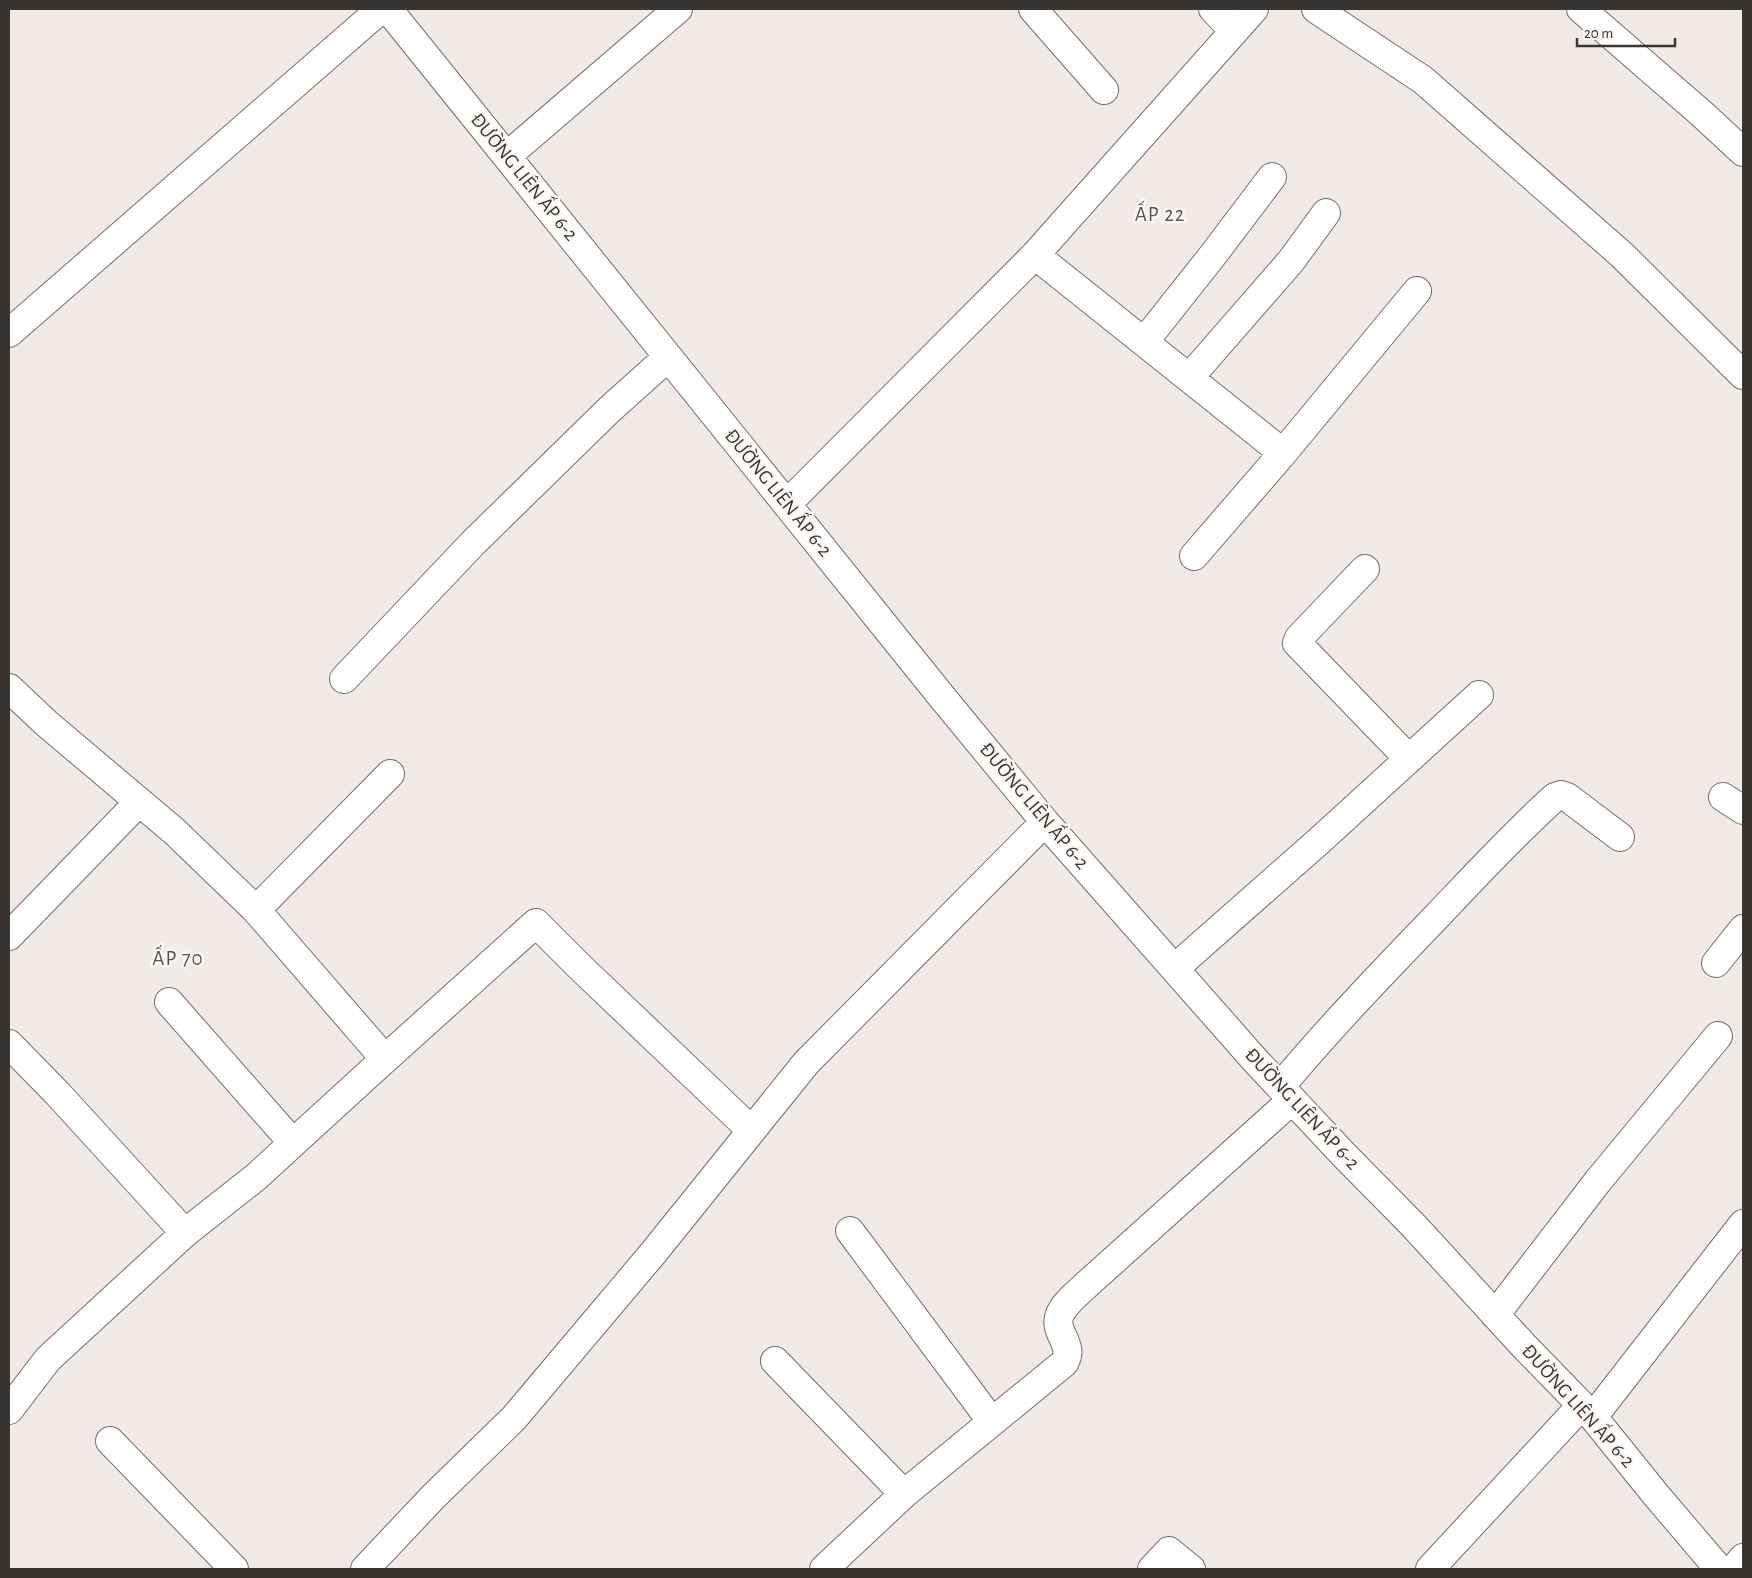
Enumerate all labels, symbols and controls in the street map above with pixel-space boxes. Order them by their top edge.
scale bar [1577,15,1674,47]
text: 20 m [1584,26,1613,41]
street label: ĐƯỜNG LIÊN ẤP 6-2 [467,107,584,245]
district label: ẤP 22 [1135,200,1185,225]
street label: ĐƯỜNG LIÊN ẤP 6-2 [721,423,838,561]
street label: ĐƯỜNG LIÊN ẤP 6-2 [976,737,1095,873]
district label: ẤP 70 [152,944,204,969]
street label: ĐƯỜNG LIÊN ẤP 6-2 [1241,1042,1365,1174]
street label: ĐƯỜNG LIÊN ẤP 6-2 [1518,1339,1641,1471]

